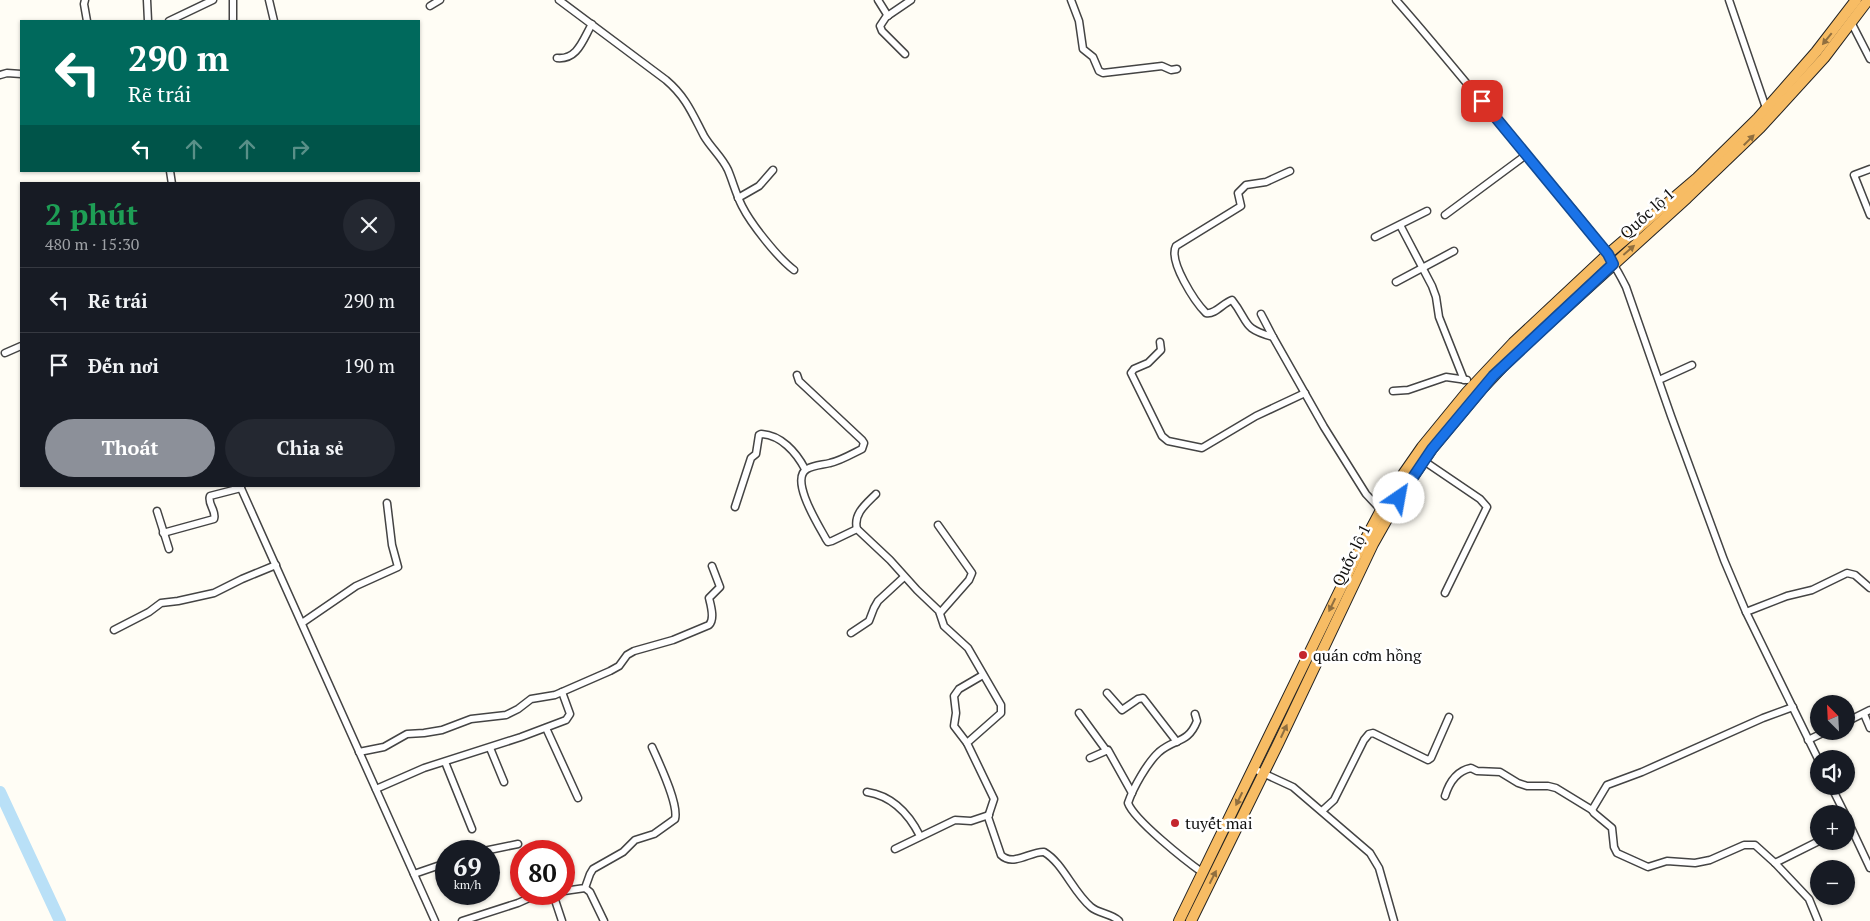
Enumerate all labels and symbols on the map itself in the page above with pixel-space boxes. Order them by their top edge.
one-way arrow [1821,32,1832,45]
pin [1461,80,1503,122]
one-way arrow [1742,134,1754,146]
street label: Quốc lộ 1 [1615,183,1679,243]
one-way arrow [1622,244,1635,255]
position arrow [1372,471,1424,523]
street label: Quốc lộ 1 [1327,520,1375,590]
one-way arrow [1328,598,1336,612]
place label: quán cơm hồng [1313,644,1422,666]
marker: quán cơm hồng [1297,649,1309,661]
north arrow [1810,695,1855,740]
one-way arrow [1280,724,1289,739]
one-way arrow [1235,791,1244,806]
place label: tuyết mai [1185,812,1253,834]
marker: tuyết mai [1169,817,1181,829]
speed limit sign: 80 [510,840,575,905]
one-way arrow [1209,870,1217,885]

